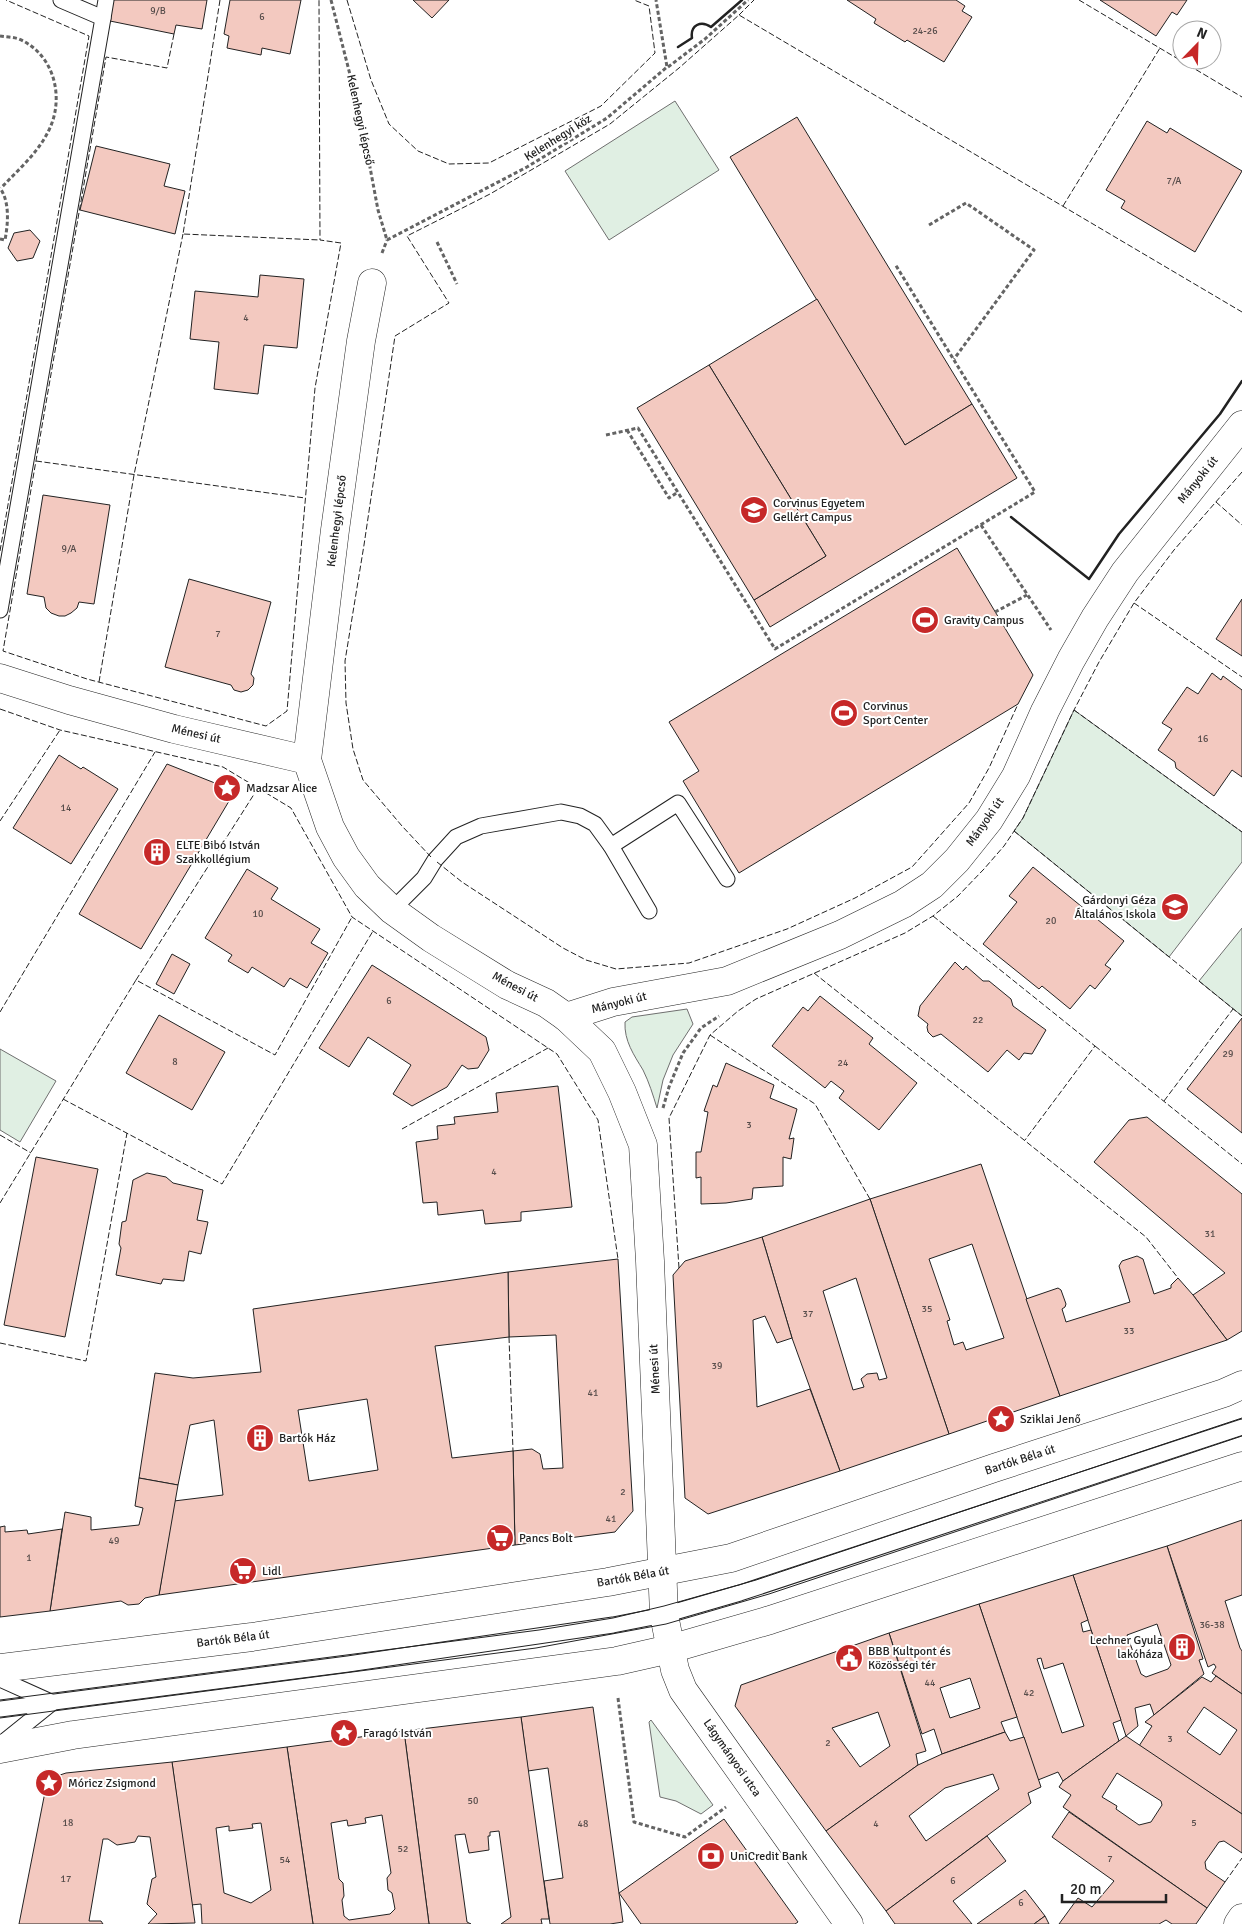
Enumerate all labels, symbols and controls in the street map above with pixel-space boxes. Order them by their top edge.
house number: 9/B [150,5,166,17]
house number: 6 [259,11,265,23]
north arrow [1172,20,1222,70]
text: N [1194,24,1210,43]
house number: 24-26 [912,25,938,37]
street label: Kelenhegyi lépcső [343,73,377,167]
street label: Kelenhegyi köz [522,111,594,165]
house number: 7/A [1167,175,1182,187]
house number: 4 [243,312,249,324]
street label: Mányoki út [1174,453,1222,507]
street label: Kelenhegyi lépcső [324,474,350,568]
school or university icon: Corvinus Egyetem Gellért Campus [739,495,769,525]
place label: Corvinus Egyetem Gellért Campus [773,496,865,525]
house number: 9/A [62,543,77,555]
sports icon: Gravity Campus [910,605,940,635]
place label: Gravity Campus [944,613,1024,628]
house number: 7 [215,628,221,640]
sports icon: Corvinus Sport Center [829,698,859,728]
place label: Corvinus Sport Center [863,699,929,728]
street label: Ménesi út [170,721,222,747]
house number: 16 [1198,733,1208,745]
place icon: Madzsar Alice [212,773,242,803]
place label: Madzsar Alice [246,781,317,796]
street label: Mányoki út [963,795,1007,849]
house number: 14 [61,802,72,814]
building icon: ELTE Bibó István Szakkollégium [142,837,172,867]
place label: ELTE Bibó István Szakkollégium [176,838,260,867]
school or university icon: Gárdonyi Géza Általános Iskola [1160,892,1190,922]
place label: Gárdonyi Géza Általános Iskola [1074,893,1156,922]
house number: 10 [253,908,263,920]
house number: 20 [1046,915,1056,927]
street label: Ménesi út [489,969,541,1005]
street label: Mányoki út [590,989,648,1017]
house number: 6 [386,995,392,1007]
house number: 22 [973,1014,983,1026]
house number: 29 [1223,1048,1233,1060]
house number: 8 [172,1056,178,1068]
house number: 24 [838,1057,849,1069]
house number: 3 [746,1119,752,1131]
house number: 4 [491,1166,497,1178]
house number: 31 [1205,1228,1215,1240]
house number: 35 [922,1303,932,1315]
house number: 37 [803,1308,813,1320]
house number: 33 [1124,1325,1134,1337]
street label: Ménesi út [646,1344,664,1394]
house number: 39 [712,1360,722,1372]
house number: 41 [588,1387,598,1399]
place icon: Sziklai Jenő [986,1404,1016,1434]
place label: Sziklai Jenő [1020,1412,1081,1427]
building icon: Bartók Ház [245,1423,275,1453]
place label: Bartók Ház [279,1431,336,1446]
street label: Bartók Béla út [983,1442,1057,1478]
house number: 2 [620,1486,626,1498]
house number: 41 [606,1513,616,1525]
supermarket icon: Pancs Bolt [485,1523,515,1553]
place label: Pancs Bolt [519,1531,573,1546]
house number: 49 [109,1535,119,1547]
house number: 1 [26,1552,32,1564]
supermarket icon: Lidl [228,1556,258,1586]
street label: Bartók Béla út [596,1563,670,1591]
place label: Lidl [262,1564,282,1579]
house number: 36-38 [1199,1619,1225,1631]
street label: Bartók Béla út [196,1627,270,1651]
building icon: Lechner Gyula lakóháza [1167,1632,1197,1662]
place label: Lechner Gyula lakóháza [1090,1633,1163,1662]
public building icon: BBB Kultpont és Közösségi tér [834,1643,864,1673]
place label: BBB Kultpont és Közösségi tér [868,1644,951,1673]
house number: 44 [925,1677,936,1689]
house number: 42 [1024,1687,1034,1699]
street label: Lágymányosi utca [700,1716,764,1800]
place icon: Faragó István [329,1718,359,1748]
place label: Faragó István [363,1726,432,1741]
house number: 3 [1167,1733,1173,1745]
house number: 2 [825,1737,831,1749]
place icon: Móricz Zsigmond [34,1768,64,1798]
place label: Móricz Zsigmond [68,1776,156,1791]
house number: 50 [468,1795,478,1807]
house number: 18 [63,1817,73,1829]
house number: 5 [1191,1817,1197,1829]
house number: 48 [578,1818,588,1830]
house number: 4 [873,1818,879,1830]
bank icon: UniCredit Bank [696,1841,726,1871]
house number: 52 [398,1843,408,1855]
place label: UniCredit Bank [730,1849,808,1864]
house number: 7 [1107,1853,1113,1865]
house number: 54 [280,1854,291,1866]
scale bar [1062,1872,1166,1904]
house number: 17 [61,1873,71,1885]
house number: 6 [950,1875,956,1887]
text: 20 m [1070,1880,1101,1898]
house number: 6 [1018,1897,1024,1909]

